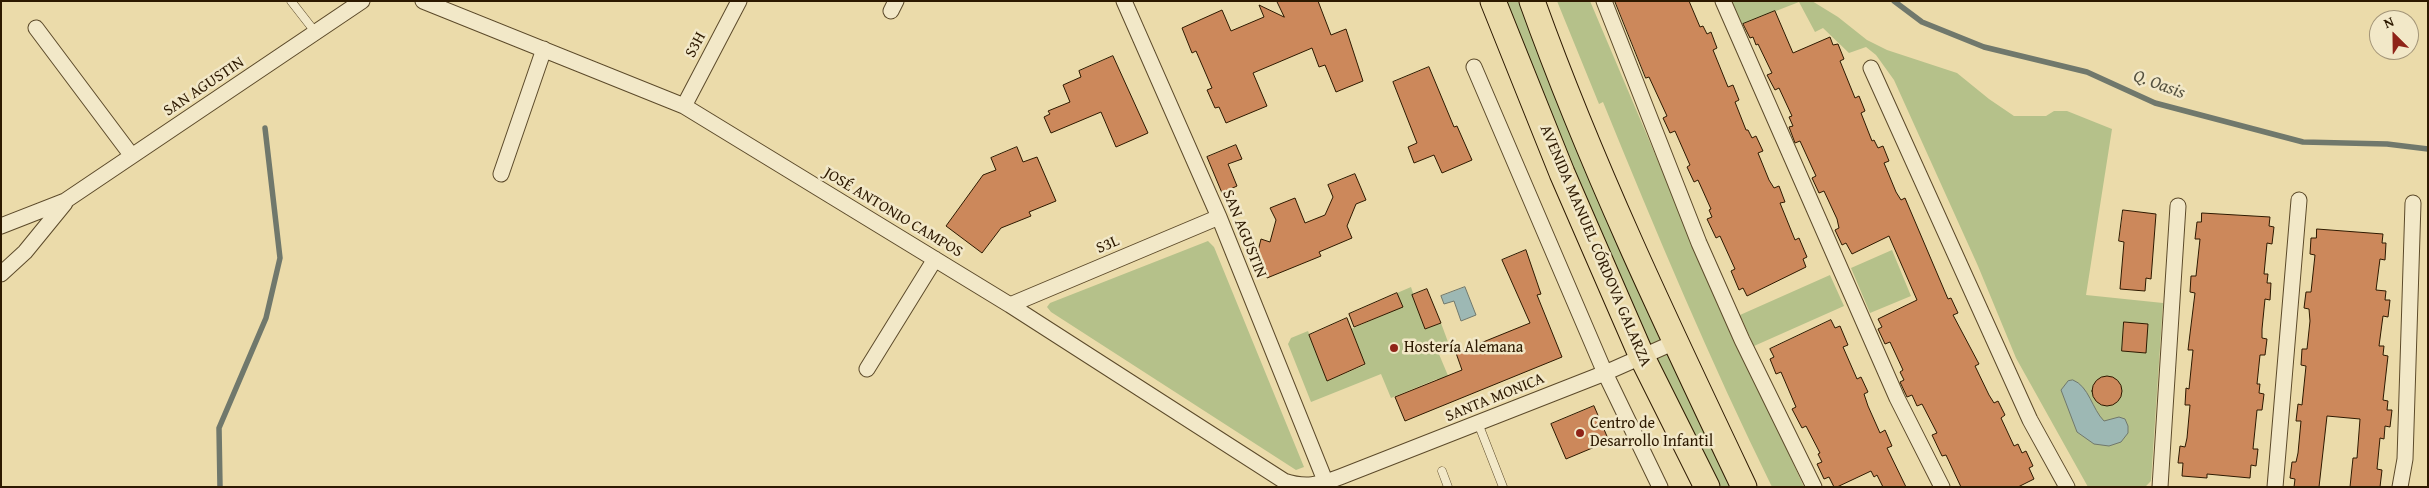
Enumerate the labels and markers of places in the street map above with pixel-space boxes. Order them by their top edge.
place label: Hostería Alemana [1404,338,1523,358]
marker: Hostería Alemana [1388,342,1400,354]
place label: Centro de Desarrollo Infantil [1590,414,1713,452]
marker: Centro de Desarrollo Infantil [1574,427,1586,439]

